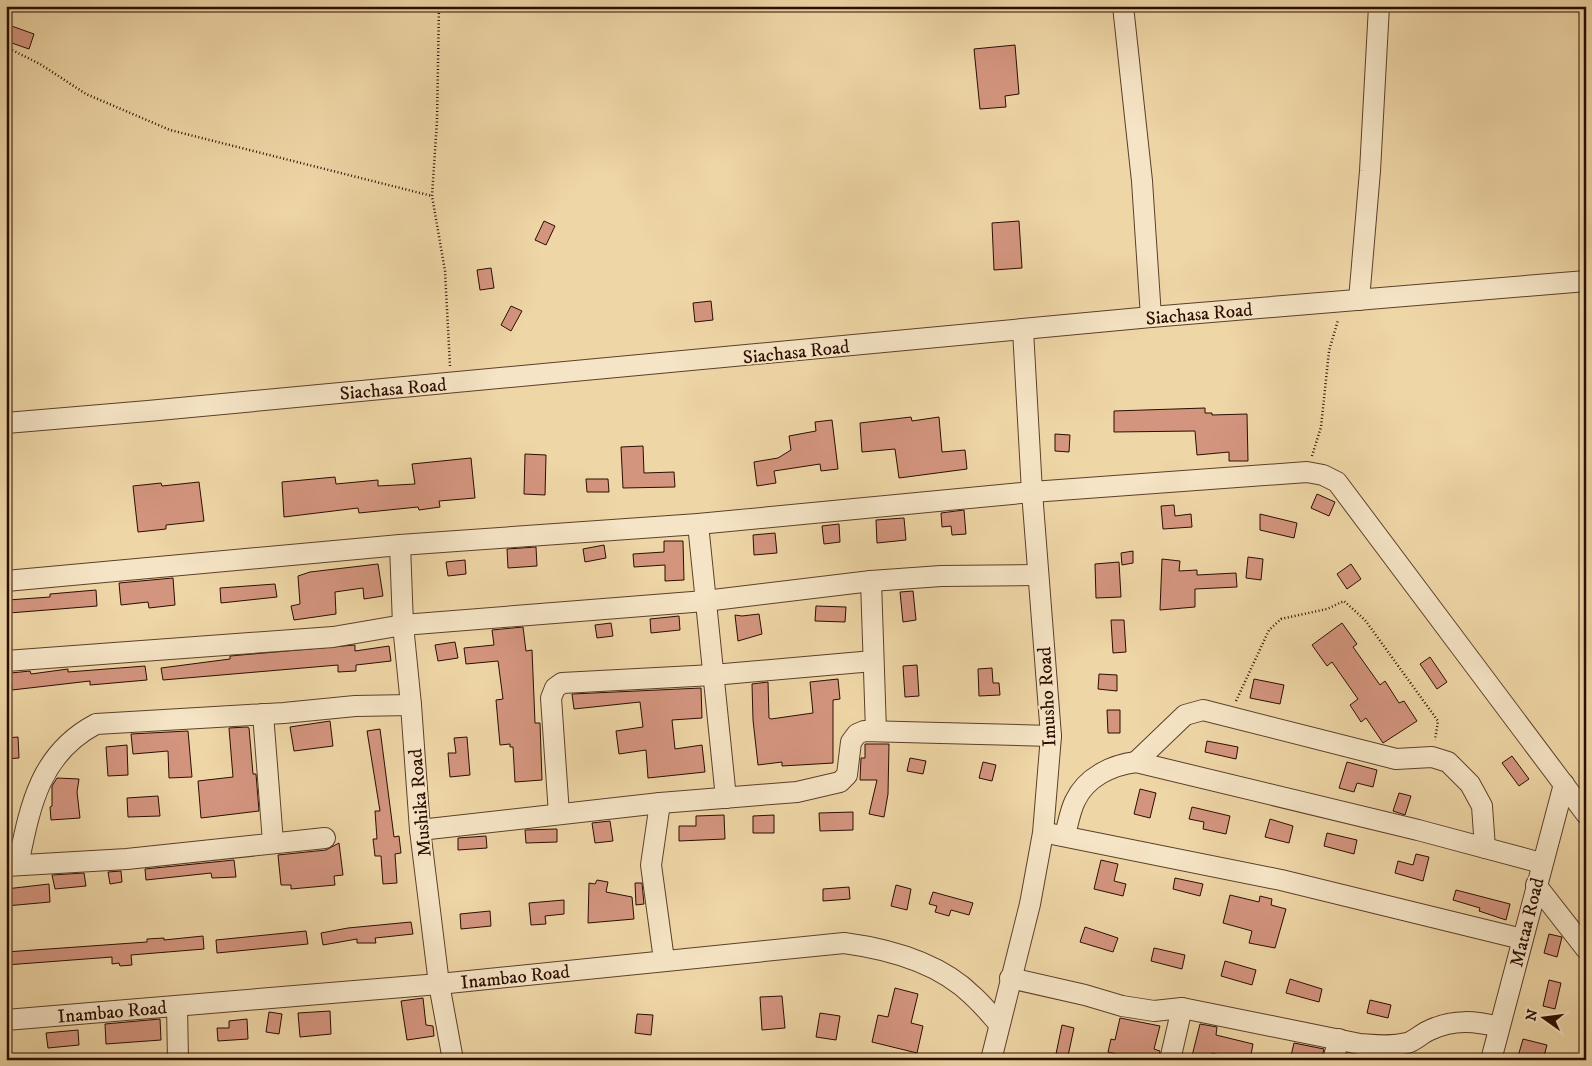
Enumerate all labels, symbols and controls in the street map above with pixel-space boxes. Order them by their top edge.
street label: Siachasa Road [1145,298,1254,331]
street label: Siachasa Road [742,335,851,370]
street label: Siachasa Road [339,373,448,406]
street label: Imusho Road [1033,646,1062,748]
street label: Mushika Road [404,747,437,858]
street label: Mataa Road [1505,875,1550,969]
street label: Inambao Road [459,960,571,995]
north arrow [1520,994,1570,1044]
street label: Inambao Road [57,996,168,1029]
text: N [1522,1007,1543,1023]

